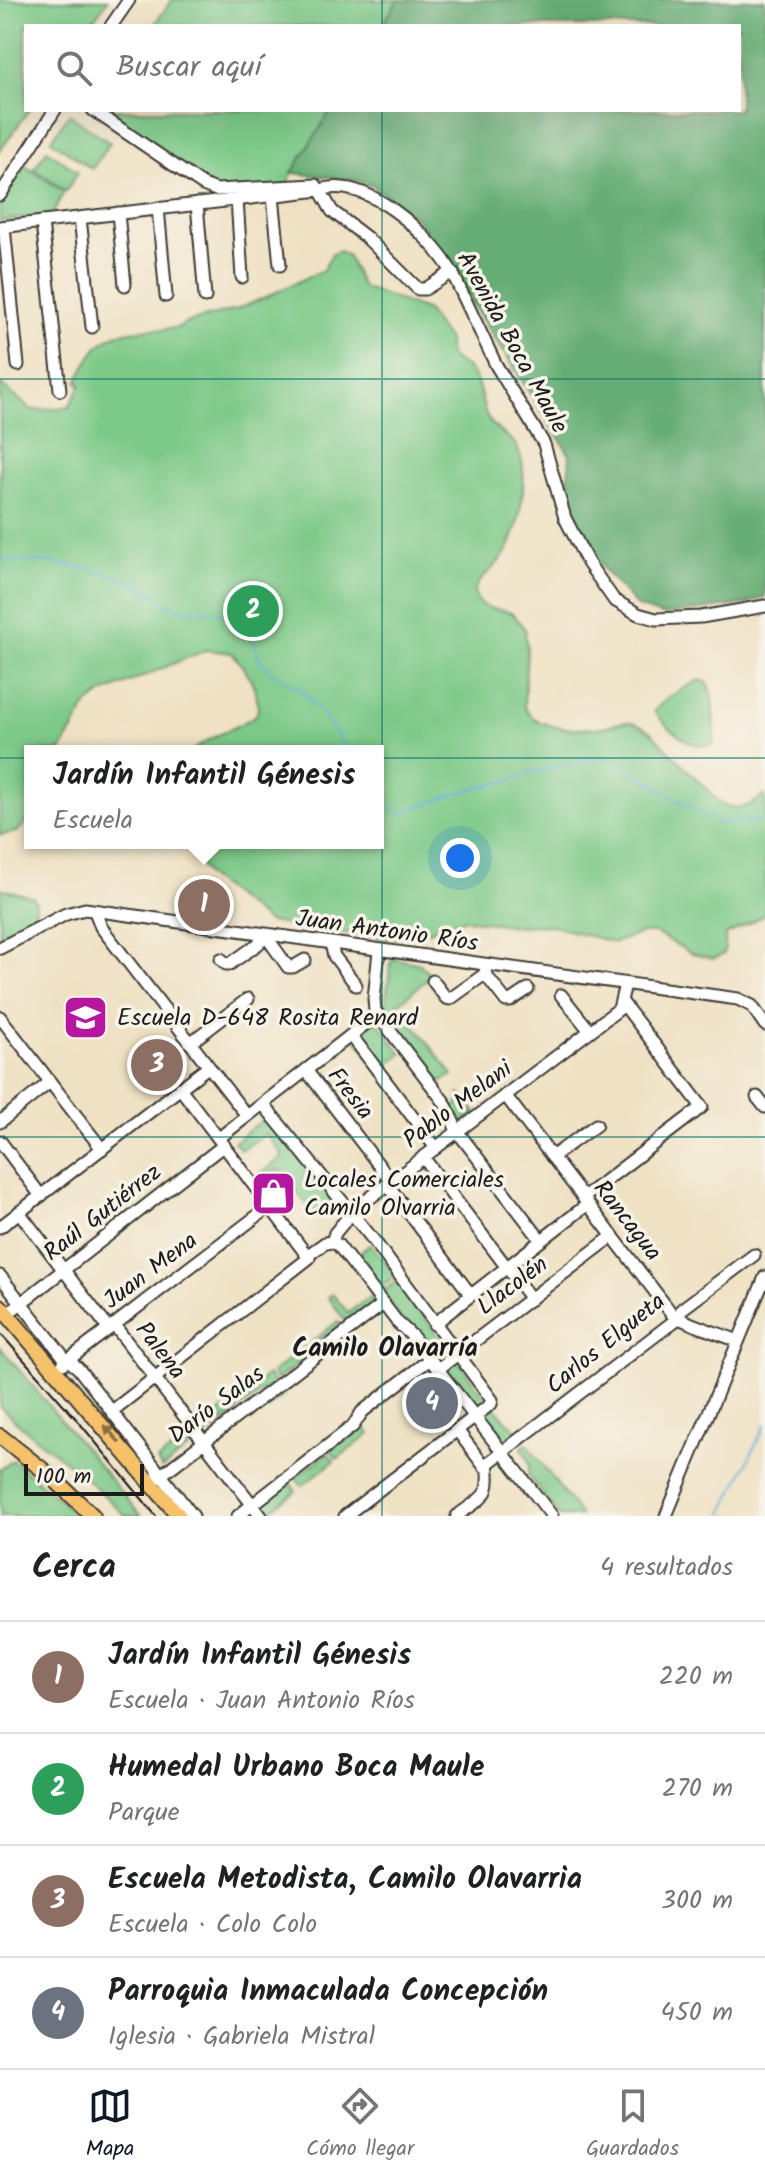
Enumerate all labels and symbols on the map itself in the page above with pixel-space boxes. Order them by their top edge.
street label: Avenida Boca Maule [445,244,578,441]
pin: 2 [227,581,279,641]
your location [440,838,480,878]
pin: 1 [178,875,230,935]
street label: Juan Antonio Ríos [293,899,481,964]
school or university icon: Escuela D-648 Rosita Renard [62,993,110,1041]
place label: Escuela D-648 Rosita Renard [117,999,419,1038]
pin: 3 [131,1035,183,1095]
street label: Pablo Melani [395,1050,522,1159]
street label: Fresia [316,1059,383,1129]
street label: Raúl Gutiérrez [35,1154,171,1272]
place label: Locales Comerciales Camilo Olvarria [304,1161,504,1228]
shop icon: Locales Comerciales Camilo Olvarria [249,1169,297,1217]
street label: Rancagua [582,1172,671,1270]
street label: Juan Mena [95,1222,207,1320]
street label: Llacolén [469,1246,557,1326]
street label: Carlos Elgueta [538,1284,674,1405]
street label: Palena [124,1313,195,1389]
district label: Camilo Olavarría [292,1328,478,1370]
street label: Darío Salas [160,1356,273,1455]
pin: 4 [406,1373,458,1433]
one-way arrow [104,1425,121,1445]
scale bar [24,1460,144,1496]

